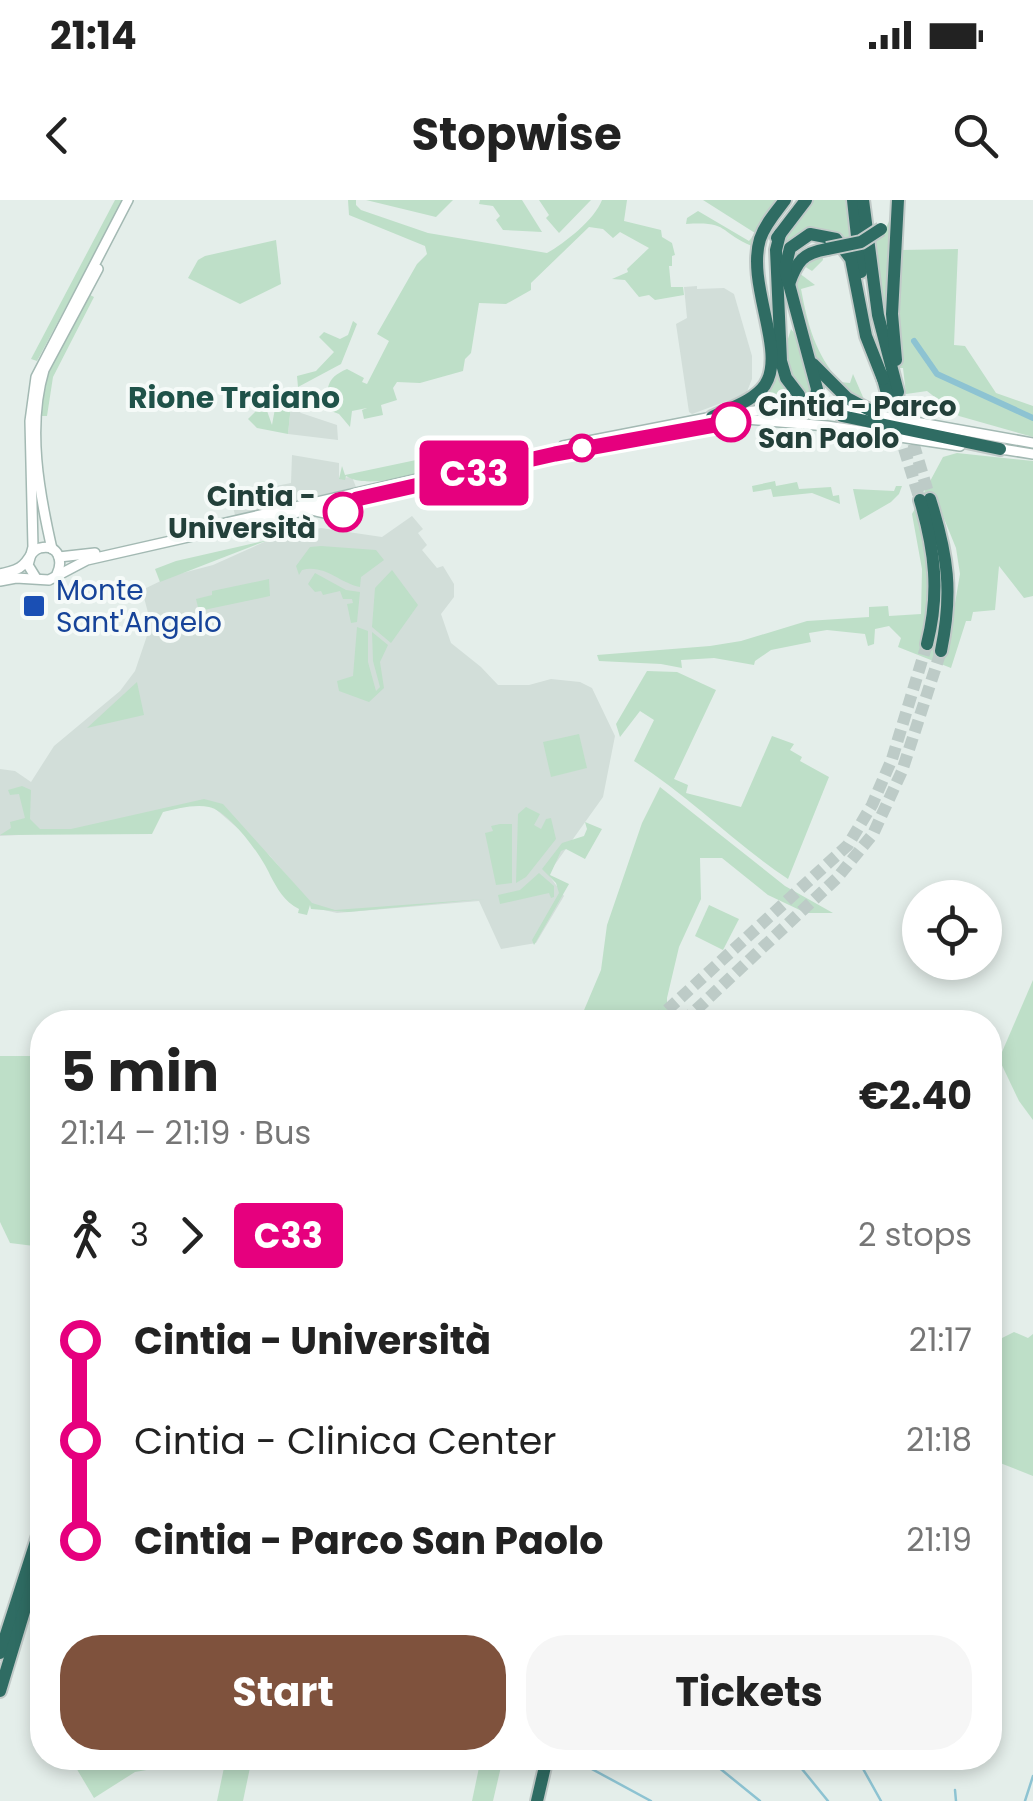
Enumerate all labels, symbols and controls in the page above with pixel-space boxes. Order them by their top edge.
text: 21:14 [50,9,137,62]
text: Stopwise [411,103,622,166]
icon: back [30,108,85,163]
icon: search [948,108,1003,163]
district label: Rione Traiano [128,376,340,419]
place label: Cintia - Parco San Paolo [758,387,957,458]
marker: Cintia - Parco San Paolo [712,403,750,441]
unlabelled marker [569,435,595,461]
line badge: C33 [416,440,532,506]
text: C33 [439,449,509,498]
place label: Cintia - Università [168,477,316,548]
marker: Cintia - Università [324,493,362,531]
place label: Monte Sant'Angelo [56,571,222,642]
marker: Monte Sant'Angelo [21,593,47,619]
map controls [902,880,1002,980]
button: locate [902,880,1002,980]
text: 5 min [60,1033,219,1110]
text: €2.40 [859,1069,972,1122]
text: 21:14 – 21:19 · Bus [60,1110,311,1155]
icon: walk [60,1208,115,1263]
icon: forward [164,1208,219,1263]
text: C33 [254,1211,323,1260]
text: 3 [130,1212,149,1257]
text: 2 stops [858,1212,972,1257]
text: Cintia - Università [134,1314,491,1367]
text: 21:17 [909,1317,972,1362]
text: Cintia - Clinica Center [134,1414,557,1467]
text: 21:18 [906,1417,972,1462]
text: Cintia - Parco San Paolo [134,1514,603,1567]
text: 21:19 [906,1517,972,1562]
button: Start [60,1635,506,1750]
button: Tickets [526,1635,972,1750]

